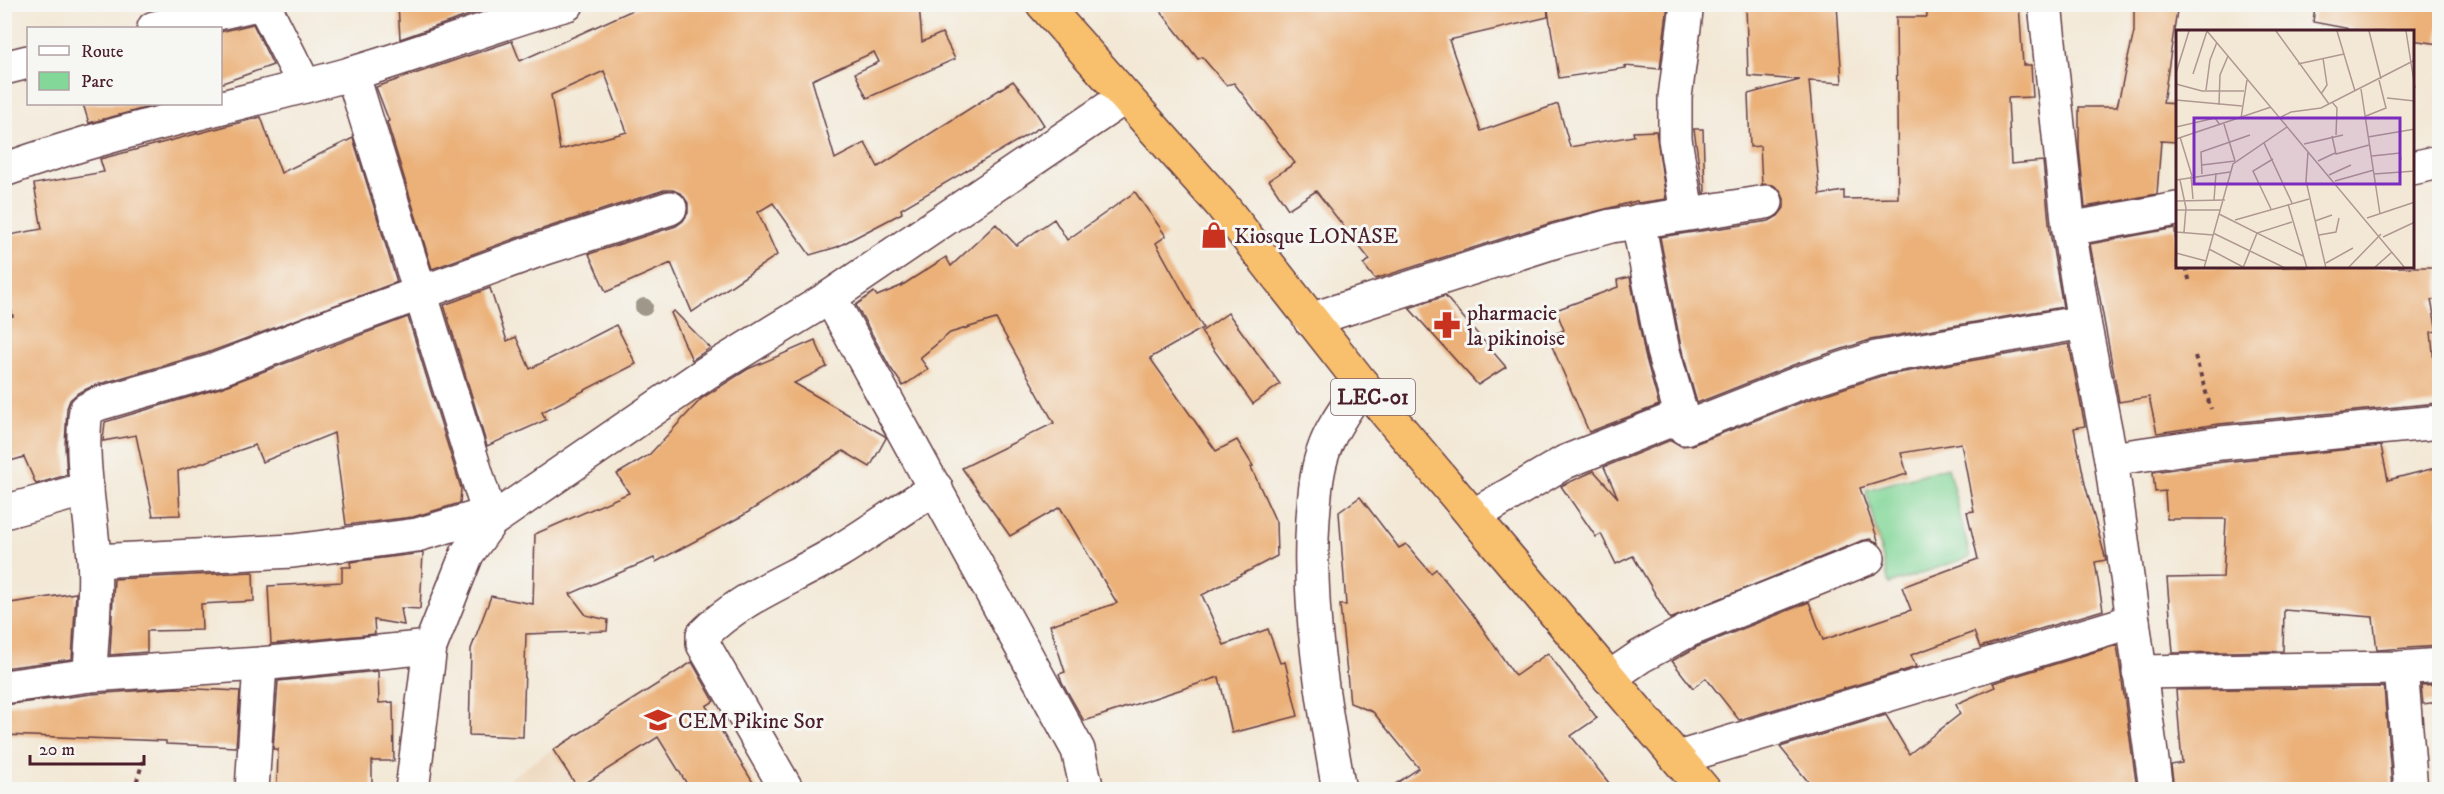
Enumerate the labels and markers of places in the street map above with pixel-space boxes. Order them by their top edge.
shop icon: Kiosque LONASE [1199,220,1229,250]
place label: Kiosque LONASE [1234,223,1398,250]
place label: pharmacie la pikinoise [1466,300,1565,352]
pharmacy icon: pharmacie la pikinoise [1432,310,1462,340]
school or university icon: CEM Pikine Sor [643,705,673,735]
place label: CEM Pikine Sor [678,708,824,735]

